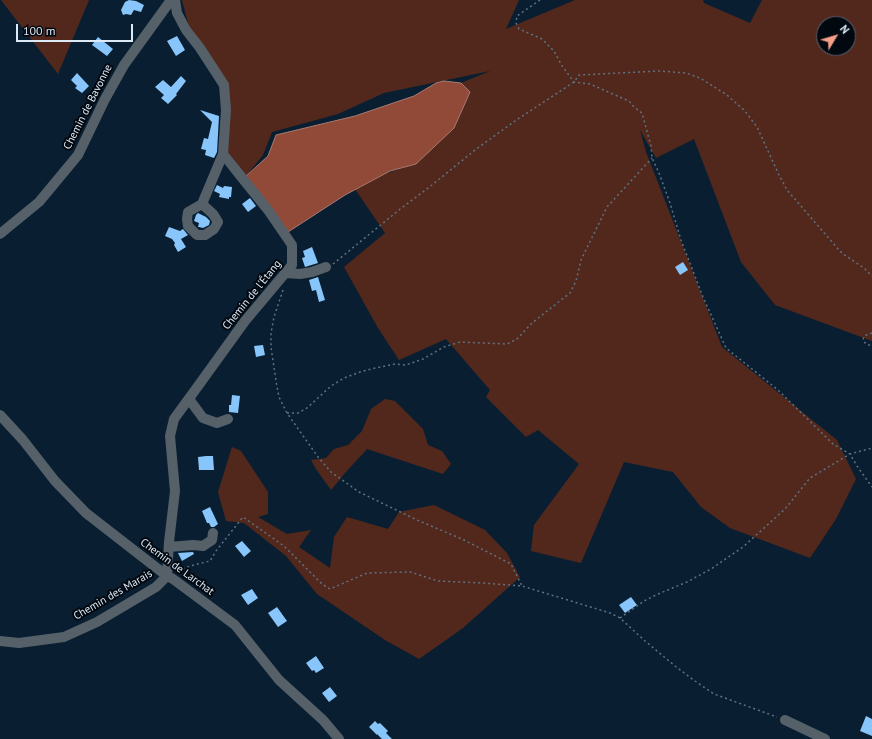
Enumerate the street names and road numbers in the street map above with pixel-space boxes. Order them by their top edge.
street label: Chemin de Bavonne [61,62,115,152]
street label: Chemin de l'Étang [220,258,284,332]
street label: Chemin de Larchat [138,536,216,598]
street label: Chemin des Marais [71,567,155,623]

